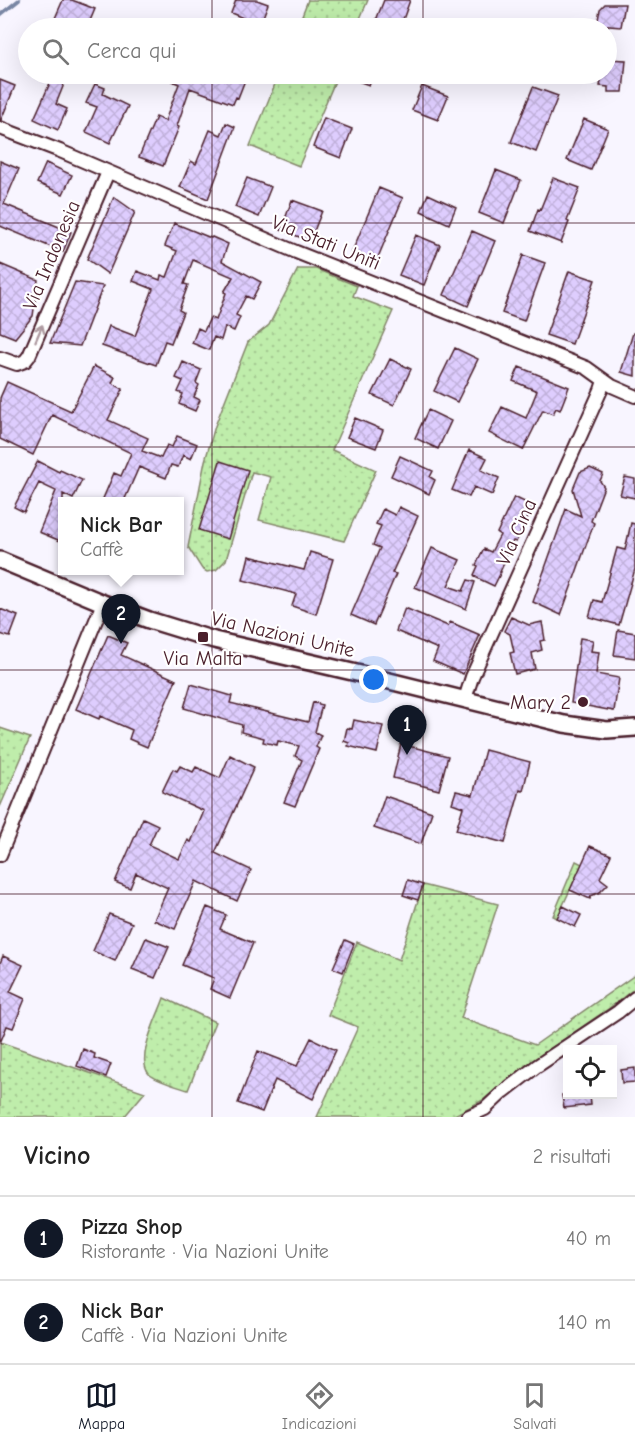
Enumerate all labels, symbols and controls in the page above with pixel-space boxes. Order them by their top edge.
search box [18,18,617,84]
icon: search [39,35,72,68]
text: Cerca qui [87,38,177,64]
street label: Via Indonesia [18,197,85,313]
street label: Via Stati Uniti [268,210,384,275]
one-way arrow [34,324,45,343]
street label: Via Cina [492,495,541,569]
popup [58,497,184,575]
text: Nick Bar [80,512,162,538]
text: Caffè [80,538,123,561]
pin: 2 [102,594,140,644]
street label: Via Nazioni Unite [209,607,357,662]
marker: Via Malta [196,630,210,644]
place label: Via Malta [163,647,243,670]
your location [359,665,388,694]
place label: Mary 2 [510,691,571,714]
marker: Mary 2 [576,695,590,709]
pin: 1 [388,706,426,755]
map controls [563,1045,617,1099]
button: locate [563,1045,617,1099]
text: Vicino [24,1141,90,1171]
text: 2 risultati [533,1145,611,1168]
text: Pizza Shop [81,1214,182,1240]
text: 1 [40,1227,47,1250]
text: 40 m [566,1227,611,1250]
text: Ristorante · Via Nazioni Unite [81,1240,329,1263]
text: Nick Bar [81,1298,163,1324]
text: 2 [39,1311,48,1334]
text: 140 m [558,1311,611,1334]
text: Caffè · Via Nazioni Unite [81,1324,287,1347]
tab: Mappa [78,1379,125,1433]
tab: Indicazioni [282,1379,357,1433]
tab: Salvati [513,1379,557,1433]

